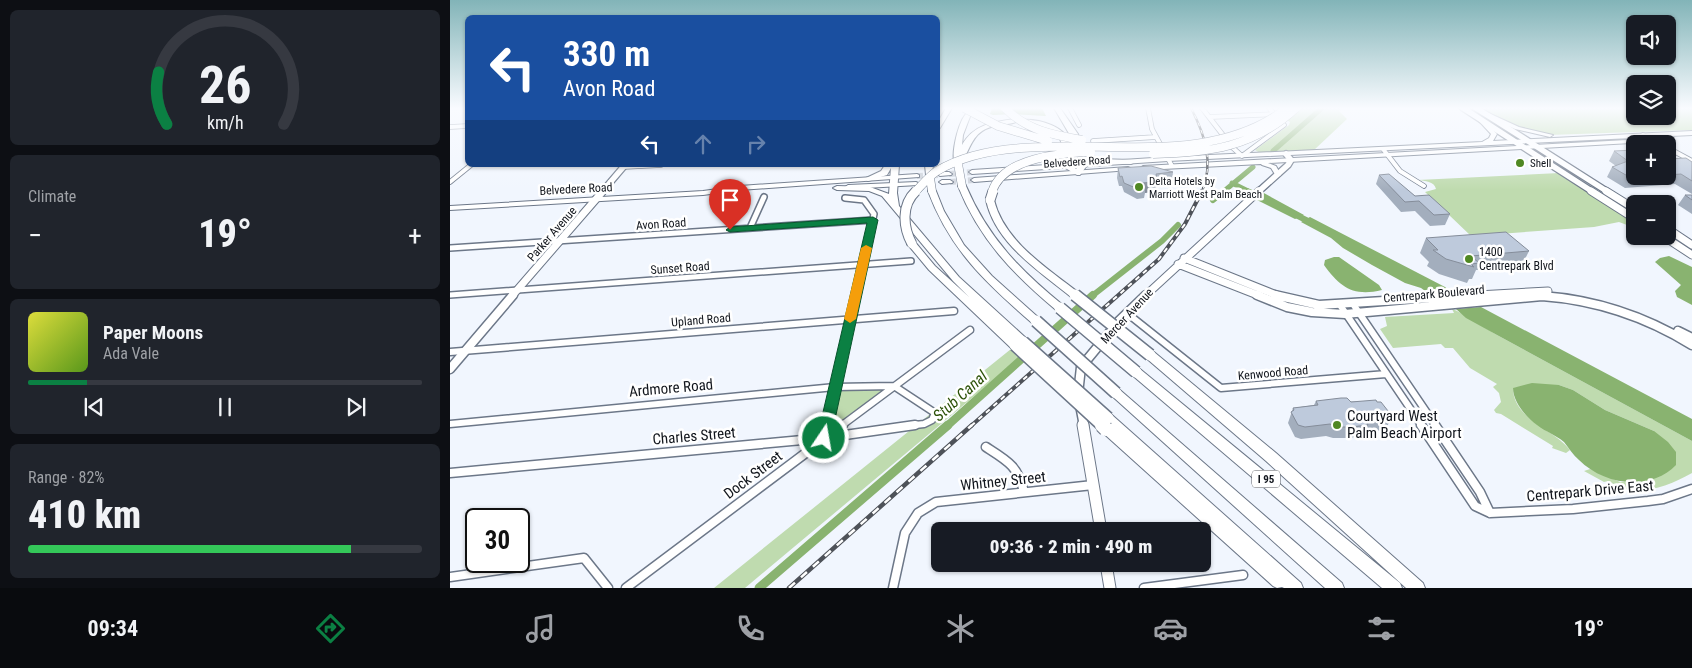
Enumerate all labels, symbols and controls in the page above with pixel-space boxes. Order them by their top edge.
map controls [1626,15,1676,245]
button: sound [1626,15,1676,65]
text: 330 m [563,34,650,75]
icon: left [480,35,545,100]
text: 26 [199,55,251,116]
button: layers [1626,75,1676,125]
text: Avon Road [563,76,655,101]
text: km/h [207,112,243,133]
icon: left [636,130,664,158]
icon: ahead [689,130,717,158]
icon: right [742,130,770,158]
button: + [1626,135,1676,185]
street label: Belvedere Road [1043,153,1111,171]
marker: Shell [1514,157,1526,169]
place label: Shell [1530,157,1551,170]
place label: Delta Hotels by Marriott West Palm Beach [1149,175,1262,201]
pin [709,179,751,230]
street label: Belvedere Road [539,180,613,198]
marker: Delta Hotels by Marriott West Palm Beach [1133,181,1145,193]
icon: arrive [716,186,744,214]
text: Climate [28,187,76,206]
button: − [1626,195,1676,245]
street label: Parker Avenue [524,204,580,264]
text: 19° [198,212,252,256]
street label: Avon Road [635,215,687,233]
text: − [28,219,42,252]
text: + [408,219,422,252]
place label: 1400 Centrepark Blvd [1479,245,1554,273]
marker: 1400 Centrepark Blvd [1463,253,1475,265]
street label: Sunset Road [650,259,710,277]
street label: Centrepark Boulevard [1383,283,1485,305]
street label: Mercer Avenue [1098,285,1156,347]
street label: Upland Road [671,310,731,330]
text: Paper Moons [103,321,203,344]
text: Ada Vale [103,344,159,363]
street label: Kenwood Road [1237,363,1309,383]
water label: Stub Canal [929,367,991,425]
street label: Ardmore Road [628,375,714,401]
icon: previous [80,393,108,421]
icon: pause [211,393,239,421]
icon: next [342,393,370,421]
place label: Courtyard West Palm Beach Airport [1347,407,1462,442]
position arrow [797,411,849,463]
marker: Courtyard West Palm Beach Airport [1331,419,1343,431]
street label: Charles Street [652,423,736,449]
street label: Dock Street [720,447,786,503]
text: Range · 82% [28,468,104,487]
street label: Whitney Street [959,468,1047,494]
road number: I 95 [1252,470,1280,488]
street label: Centrepark Drive East [1526,476,1654,506]
text: 410 km [28,493,141,537]
speed limit sign: 30 [465,508,530,573]
text: 09:36 · 2 min · 490 m [990,535,1152,558]
icon: directions [313,611,348,646]
icon: music [523,611,558,646]
icon: phone [733,611,768,646]
icon: climate [943,611,978,646]
icon: car [1153,611,1188,646]
icon: filters [1364,611,1399,646]
text: 09:34 [88,616,138,641]
text: 19° [1574,616,1604,641]

